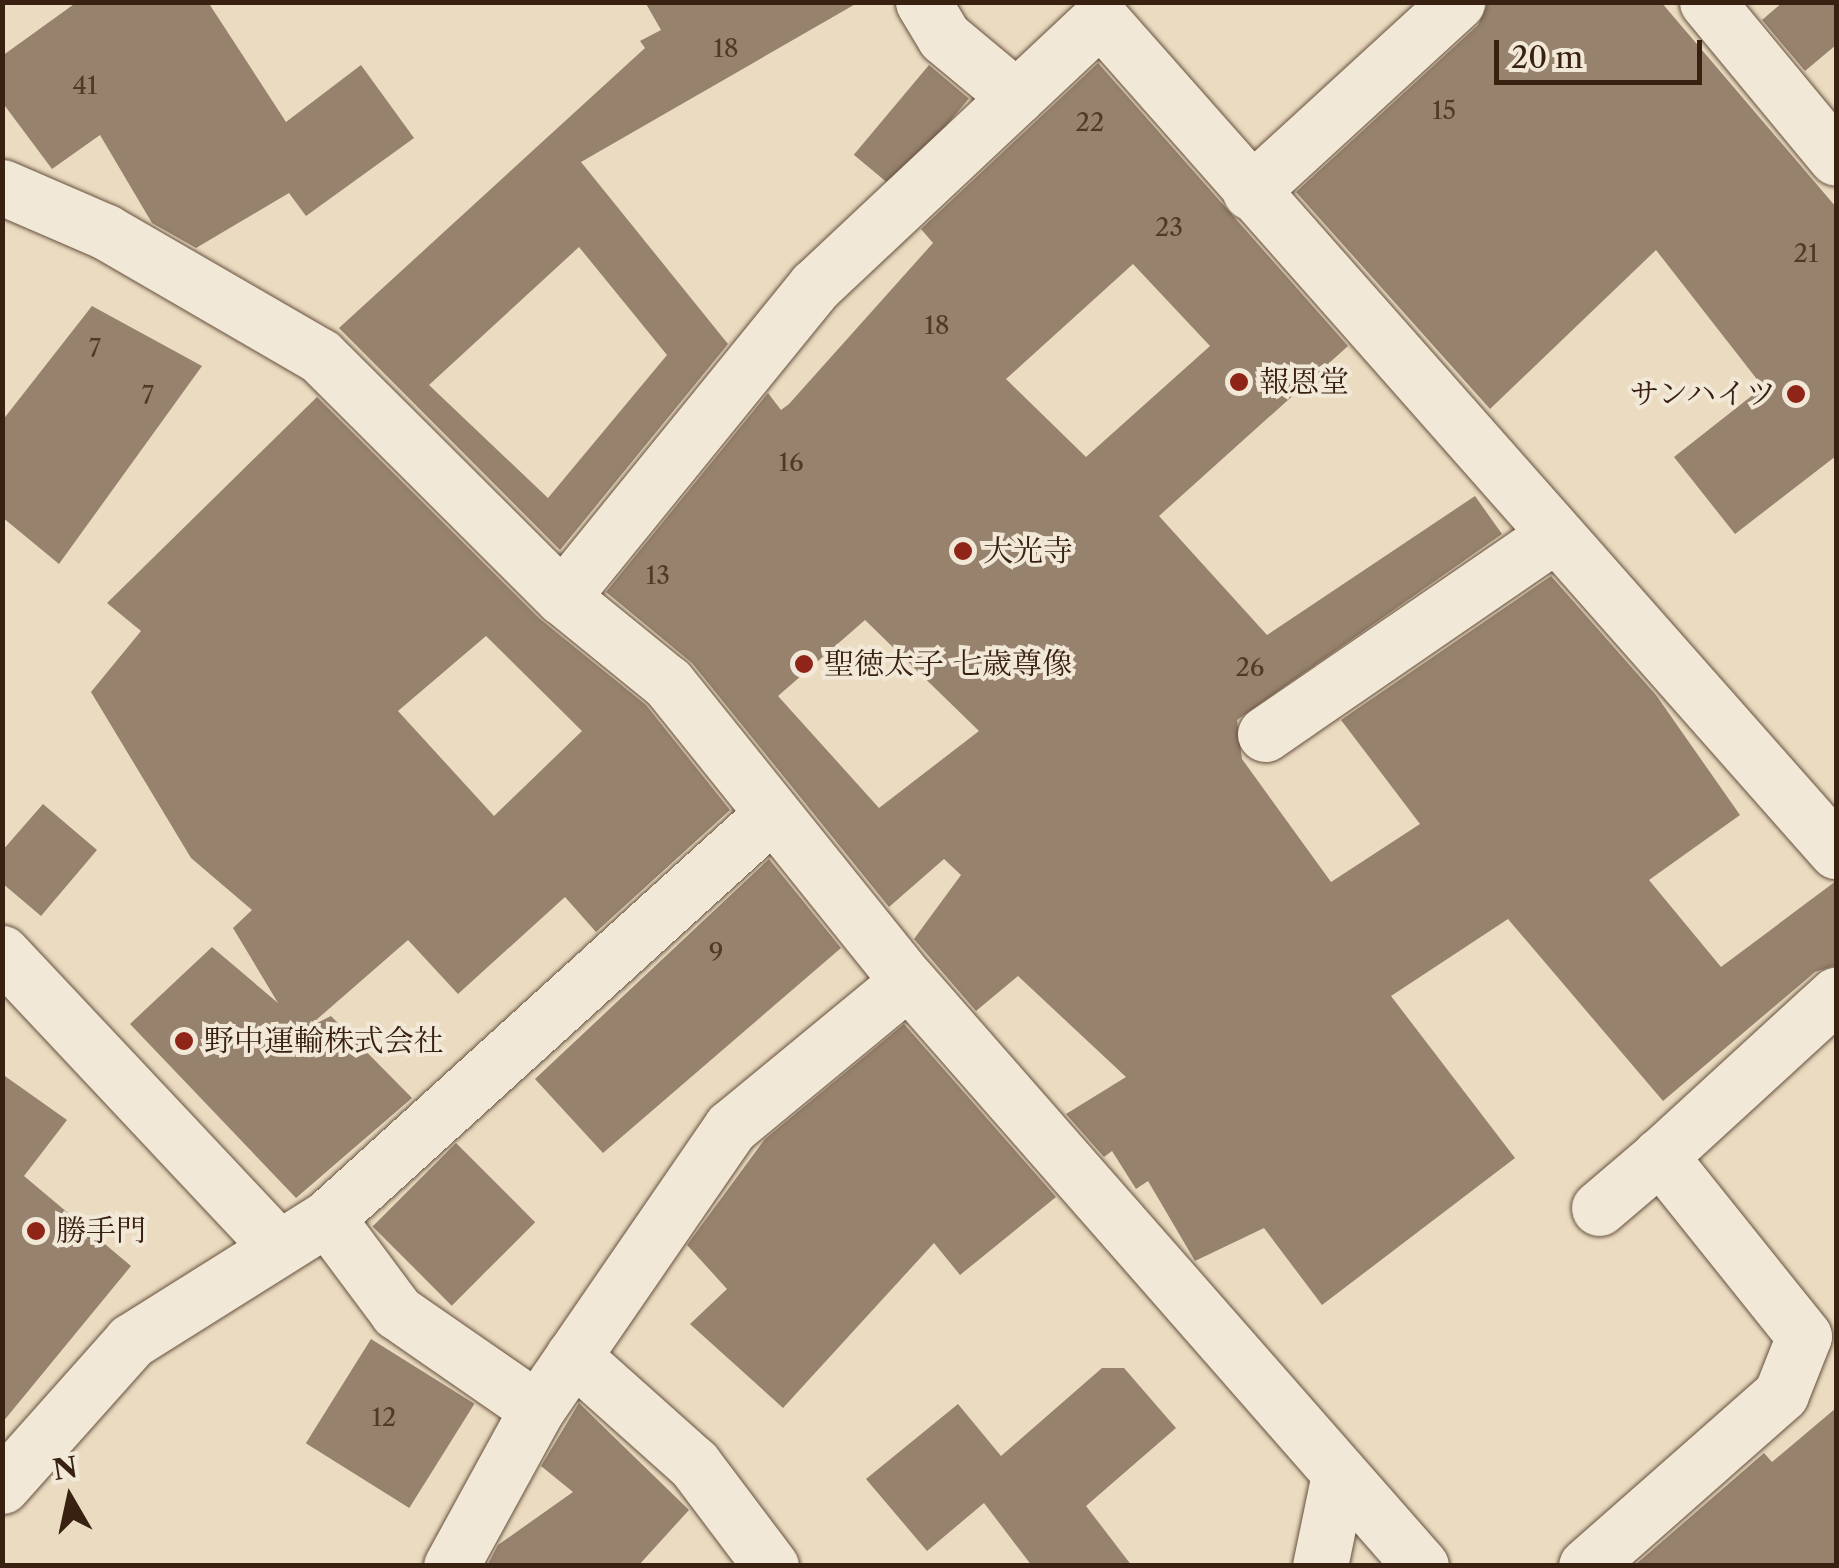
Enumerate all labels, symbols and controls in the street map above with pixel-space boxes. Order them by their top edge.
scale bar [1499,20,1706,82]
house number: 18 [713,34,739,64]
text: 20 m [1511,39,1583,76]
house number: 41 [73,71,97,101]
house number: 15 [1432,96,1456,126]
house number: 22 [1076,108,1104,138]
house number: 23 [1155,213,1183,243]
house number: 21 [1794,239,1818,269]
house number: 18 [924,311,950,341]
house number: 7 [89,334,101,364]
place label: 報恩堂 [1259,364,1349,400]
marker: 報恩堂 [1228,371,1250,393]
place label: サンハイツ [1626,376,1776,412]
house number: 7 [142,381,154,411]
marker: サンハイツ [1785,383,1807,405]
house number: 16 [778,448,804,478]
place label: 大光寺 [983,533,1073,569]
marker: 大光寺 [952,540,974,562]
house number: 13 [646,561,670,591]
place label: 聖徳太子 七歳尊像 [824,646,1072,682]
marker: 聖徳太子 七歳尊像 [793,653,815,675]
house number: 26 [1235,653,1265,683]
house number: 9 [709,938,723,968]
place label: 野中運輸株式会社 [204,1023,444,1059]
marker: 野中運輸株式会社 [173,1030,195,1052]
place label: 勝手門 [56,1213,146,1249]
marker: 勝手門 [25,1220,47,1242]
house number: 12 [372,1403,396,1433]
north arrow [20,1448,120,1548]
text: N [51,1450,80,1487]

